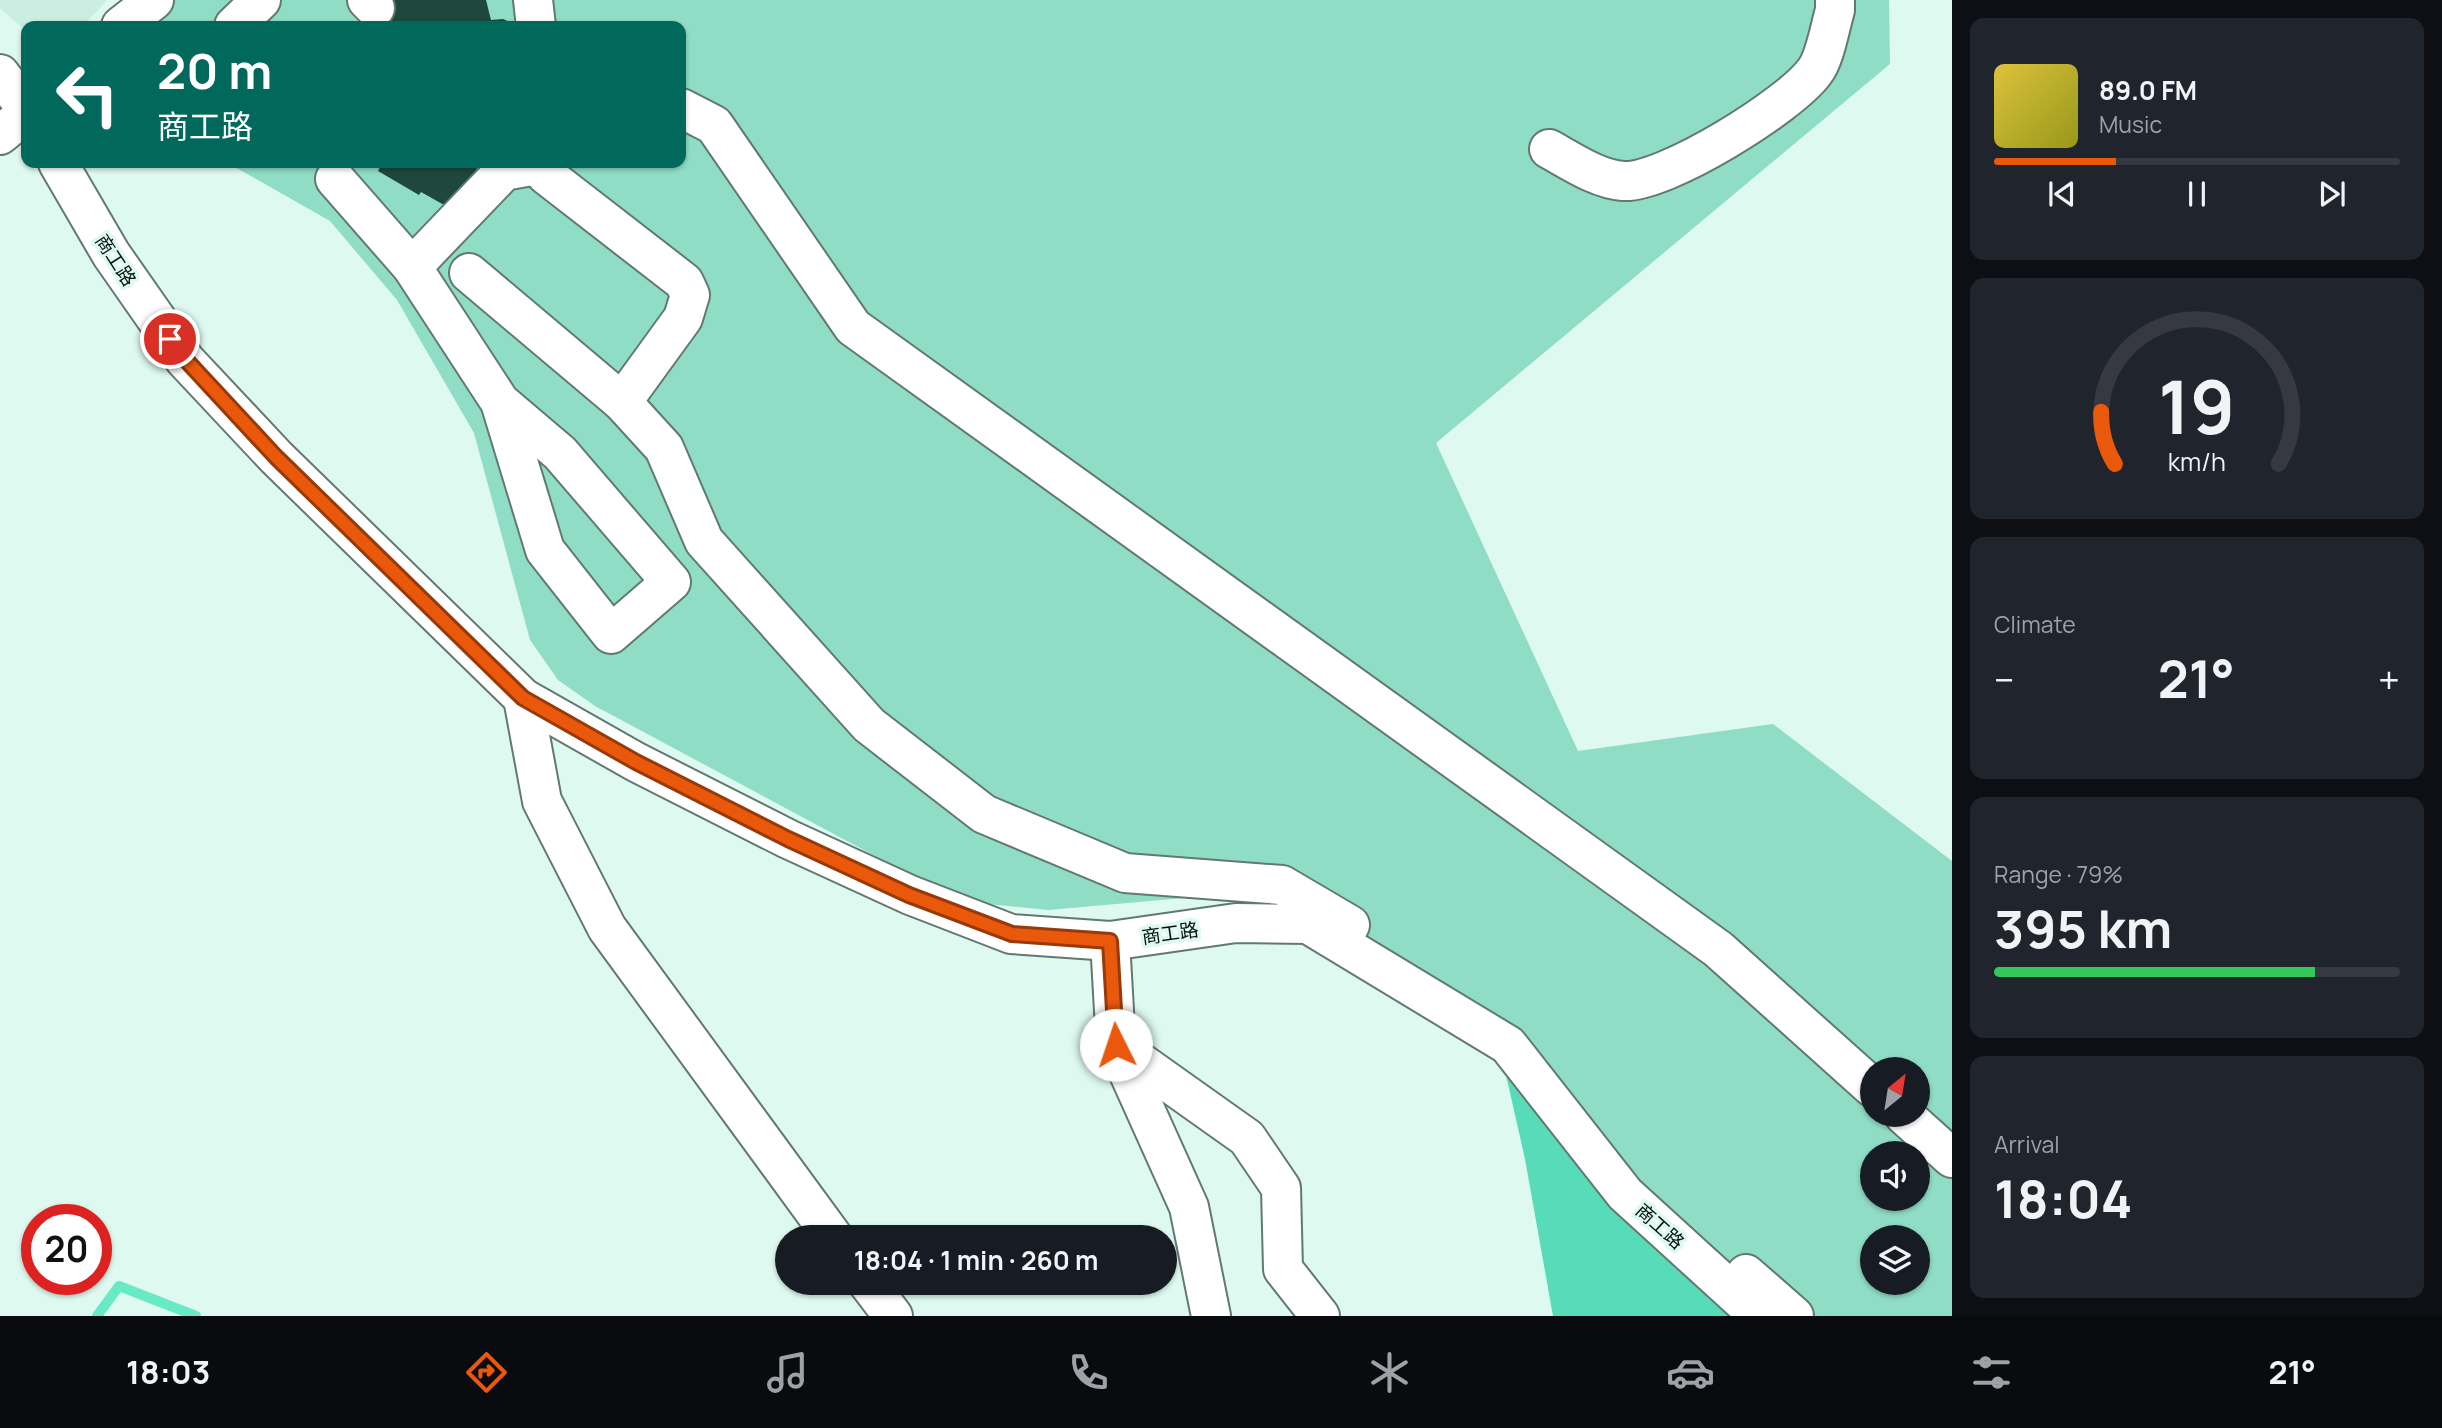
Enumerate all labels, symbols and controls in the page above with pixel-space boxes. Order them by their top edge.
text: 20 m [157,37,272,104]
icon: left [42,49,133,140]
text: 89.0 FM [2099,72,2197,108]
text: 商工路 [157,104,253,148]
text: Music [2099,108,2162,140]
icon: previous [2043,175,2081,213]
icon: pause [2178,175,2216,213]
icon: next [2313,175,2351,213]
street label: 商工路 [90,229,142,291]
pin [140,309,200,369]
icon: arrive [151,320,189,358]
text: 19 [2158,357,2236,457]
text: km/h [2168,444,2226,479]
text: Climate [1994,608,2076,640]
text: 21° [2158,643,2235,714]
text: − [1994,653,2015,705]
text: + [2378,653,2400,705]
text: Range · 79% [1994,858,2123,890]
text: 395 km [1994,893,2172,964]
street label: 商工路 [1140,916,1200,950]
position arrow [1079,1008,1153,1082]
north arrow [1860,1057,1930,1127]
map controls [1860,1057,1930,1295]
text: Arrival [1994,1128,2060,1160]
button: sound [1860,1141,1930,1211]
text: 18:04 [1994,1163,2132,1234]
street label: 商工路 [1630,1197,1690,1255]
speed limit sign: 20 [21,1204,112,1295]
button: layers [1860,1225,1930,1295]
text: 18:04 · 1 min · 260 m [854,1242,1098,1278]
icon: directions [462,1348,511,1397]
icon: music [763,1348,812,1397]
icon: phone [1064,1348,1113,1397]
icon: climate [1365,1348,1414,1397]
icon: car [1666,1348,1715,1397]
icon: filters [1967,1348,2016,1397]
text: 18:03 [126,1350,210,1394]
text: 21° [2268,1350,2316,1394]

